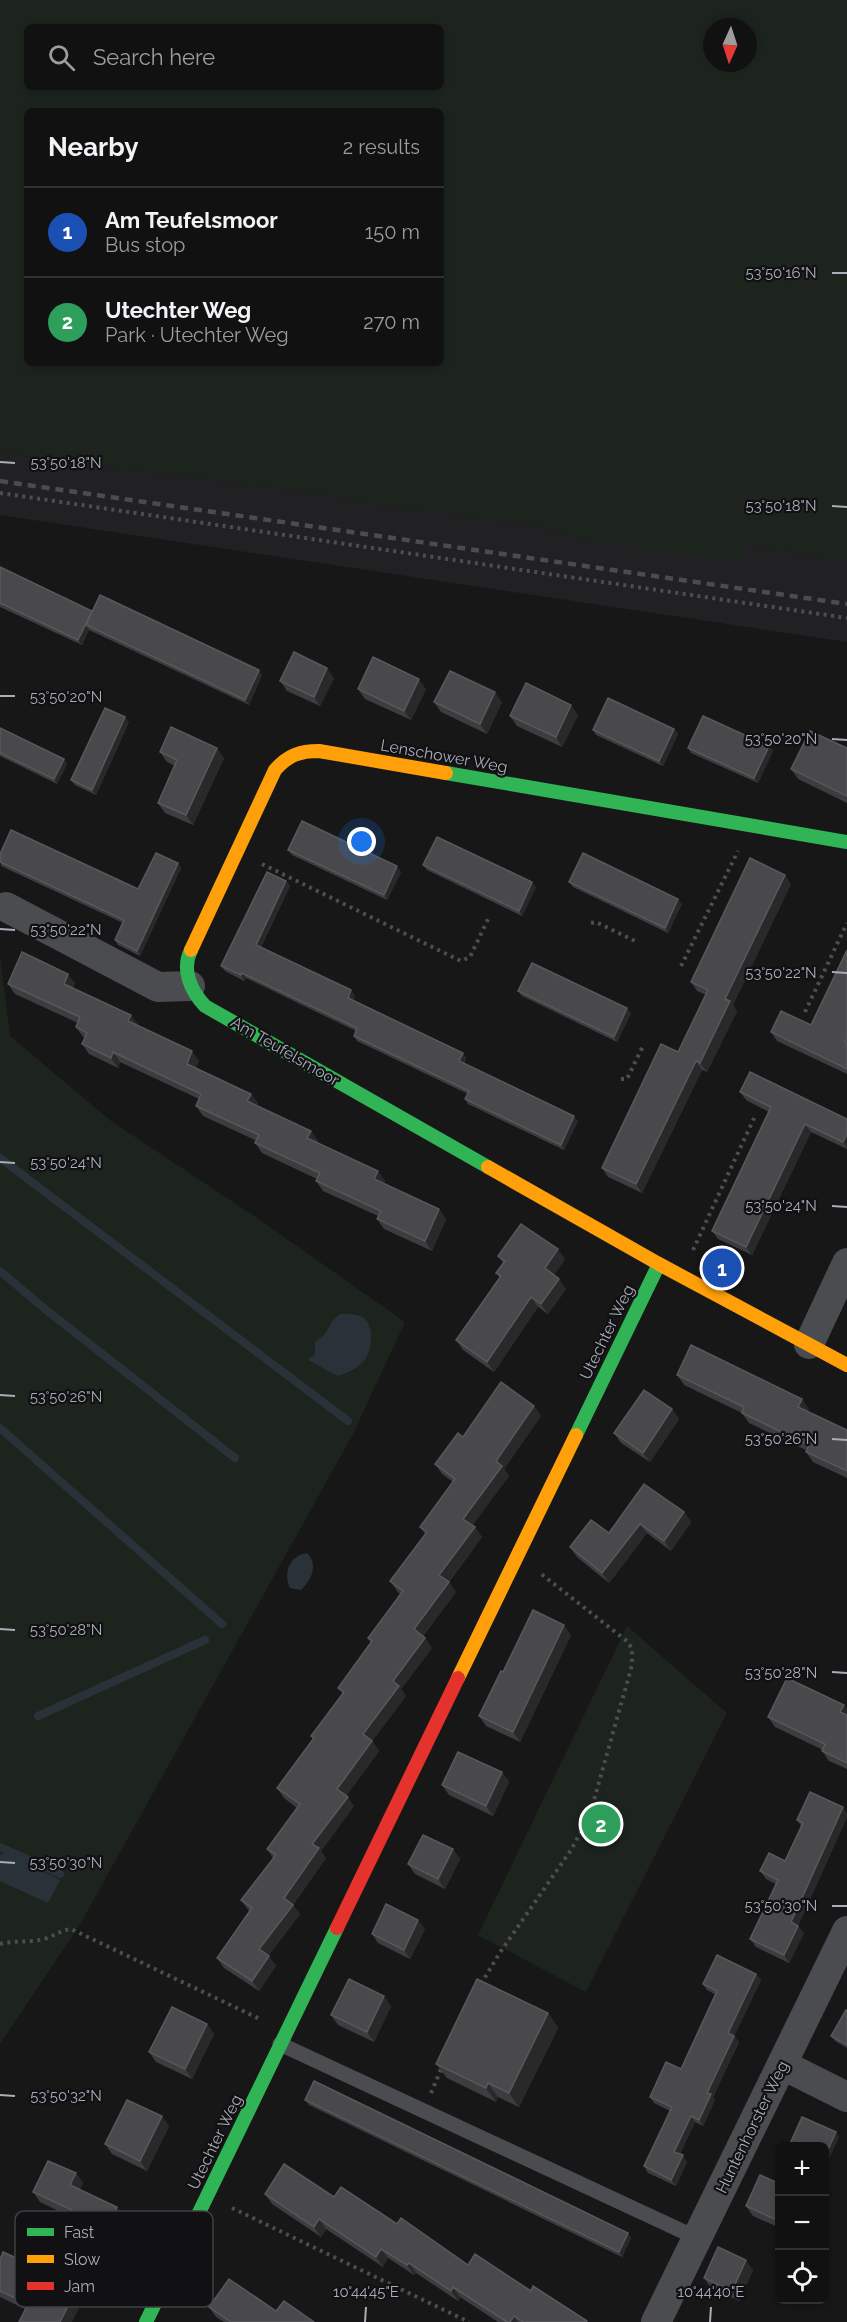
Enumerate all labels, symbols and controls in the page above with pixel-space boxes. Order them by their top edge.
north arrow [703,18,757,72]
search box [24,24,444,90]
icon: search [45,41,78,74]
text: Search here [93,44,215,70]
text: Nearby [48,132,138,162]
text: 2 results [343,135,420,159]
text: Am Teufelsmoor [105,207,278,233]
text: 1 [63,220,72,244]
text: 150 m [365,220,420,244]
text: Bus stop [105,233,185,257]
text: 53°50'16"N [745,264,817,282]
text: Utechter Weg [105,297,251,323]
text: 2 [62,310,73,334]
text: 270 m [363,310,420,334]
text: Park · Utechter Weg [105,323,289,347]
text: 53°50'18"N [30,454,102,472]
text: 53°50'18"N [745,497,817,515]
text: 53°50'20"N [30,688,102,706]
text: 53°50'20"N [745,730,817,748]
street label: Lenschower Weg [379,735,509,777]
your location [347,827,376,856]
text: 53°50'22"N [30,921,102,939]
text: 53°50'22"N [745,964,817,982]
street label: Am Teufelsmoor [227,1012,343,1090]
text: 53°50'24"N [30,1154,102,1172]
text: 53°50'24"N [745,1197,817,1215]
pin: 1 [702,1246,742,1290]
street label: Utechter Weg [576,1282,638,1382]
text: 53°50'26"N [30,1388,102,1406]
text: 53°50'26"N [745,1430,817,1448]
text: 53°50'28"N [30,1621,102,1639]
text: 53°50'28"N [745,1664,817,1682]
pin: 2 [582,1802,620,1846]
text: 53°50'30"N [30,1854,102,1872]
text: 53°50'30"N [745,1897,817,1915]
street label: Huntenhorster Weg [712,2058,792,2196]
text: 53°50'32"N [30,2087,102,2105]
street label: Utechter Weg [184,2092,246,2192]
map controls [775,2142,829,2304]
button: + [775,2142,829,2196]
button: − [775,2196,829,2250]
legend [15,2211,213,2307]
text: Fast [64,2223,95,2242]
text: Slow [64,2250,100,2269]
button: locate [775,2250,829,2304]
text: Jam [64,2277,95,2296]
text: 10°44'45"E [333,2283,399,2301]
text: 10°44'40"E [678,2283,744,2301]

